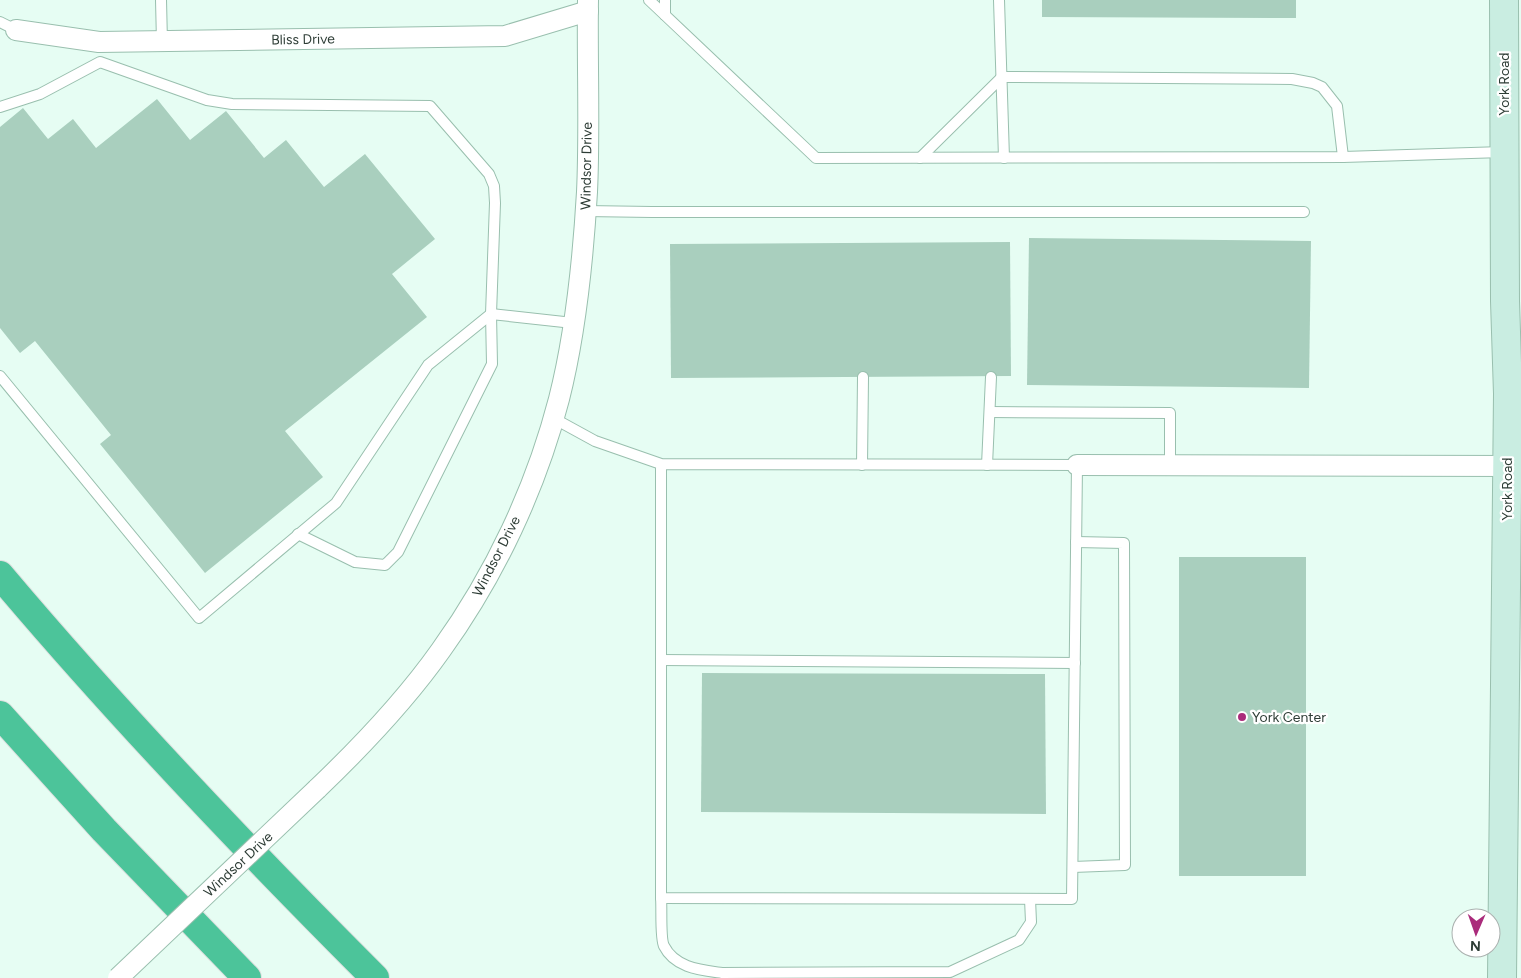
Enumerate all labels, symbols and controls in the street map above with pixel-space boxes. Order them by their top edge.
street label: Bliss Drive [271,30,335,49]
street label: York Road [1496,53,1513,115]
street label: Windsor Drive [577,122,596,210]
street label: York Road [1499,458,1516,520]
street label: Windsor Drive [469,513,524,599]
place label: York Center [1252,709,1326,726]
marker: York Center [1236,711,1248,723]
street label: Windsor Drive [200,828,277,901]
north arrow [1451,908,1501,958]
text: N [1470,937,1481,954]

